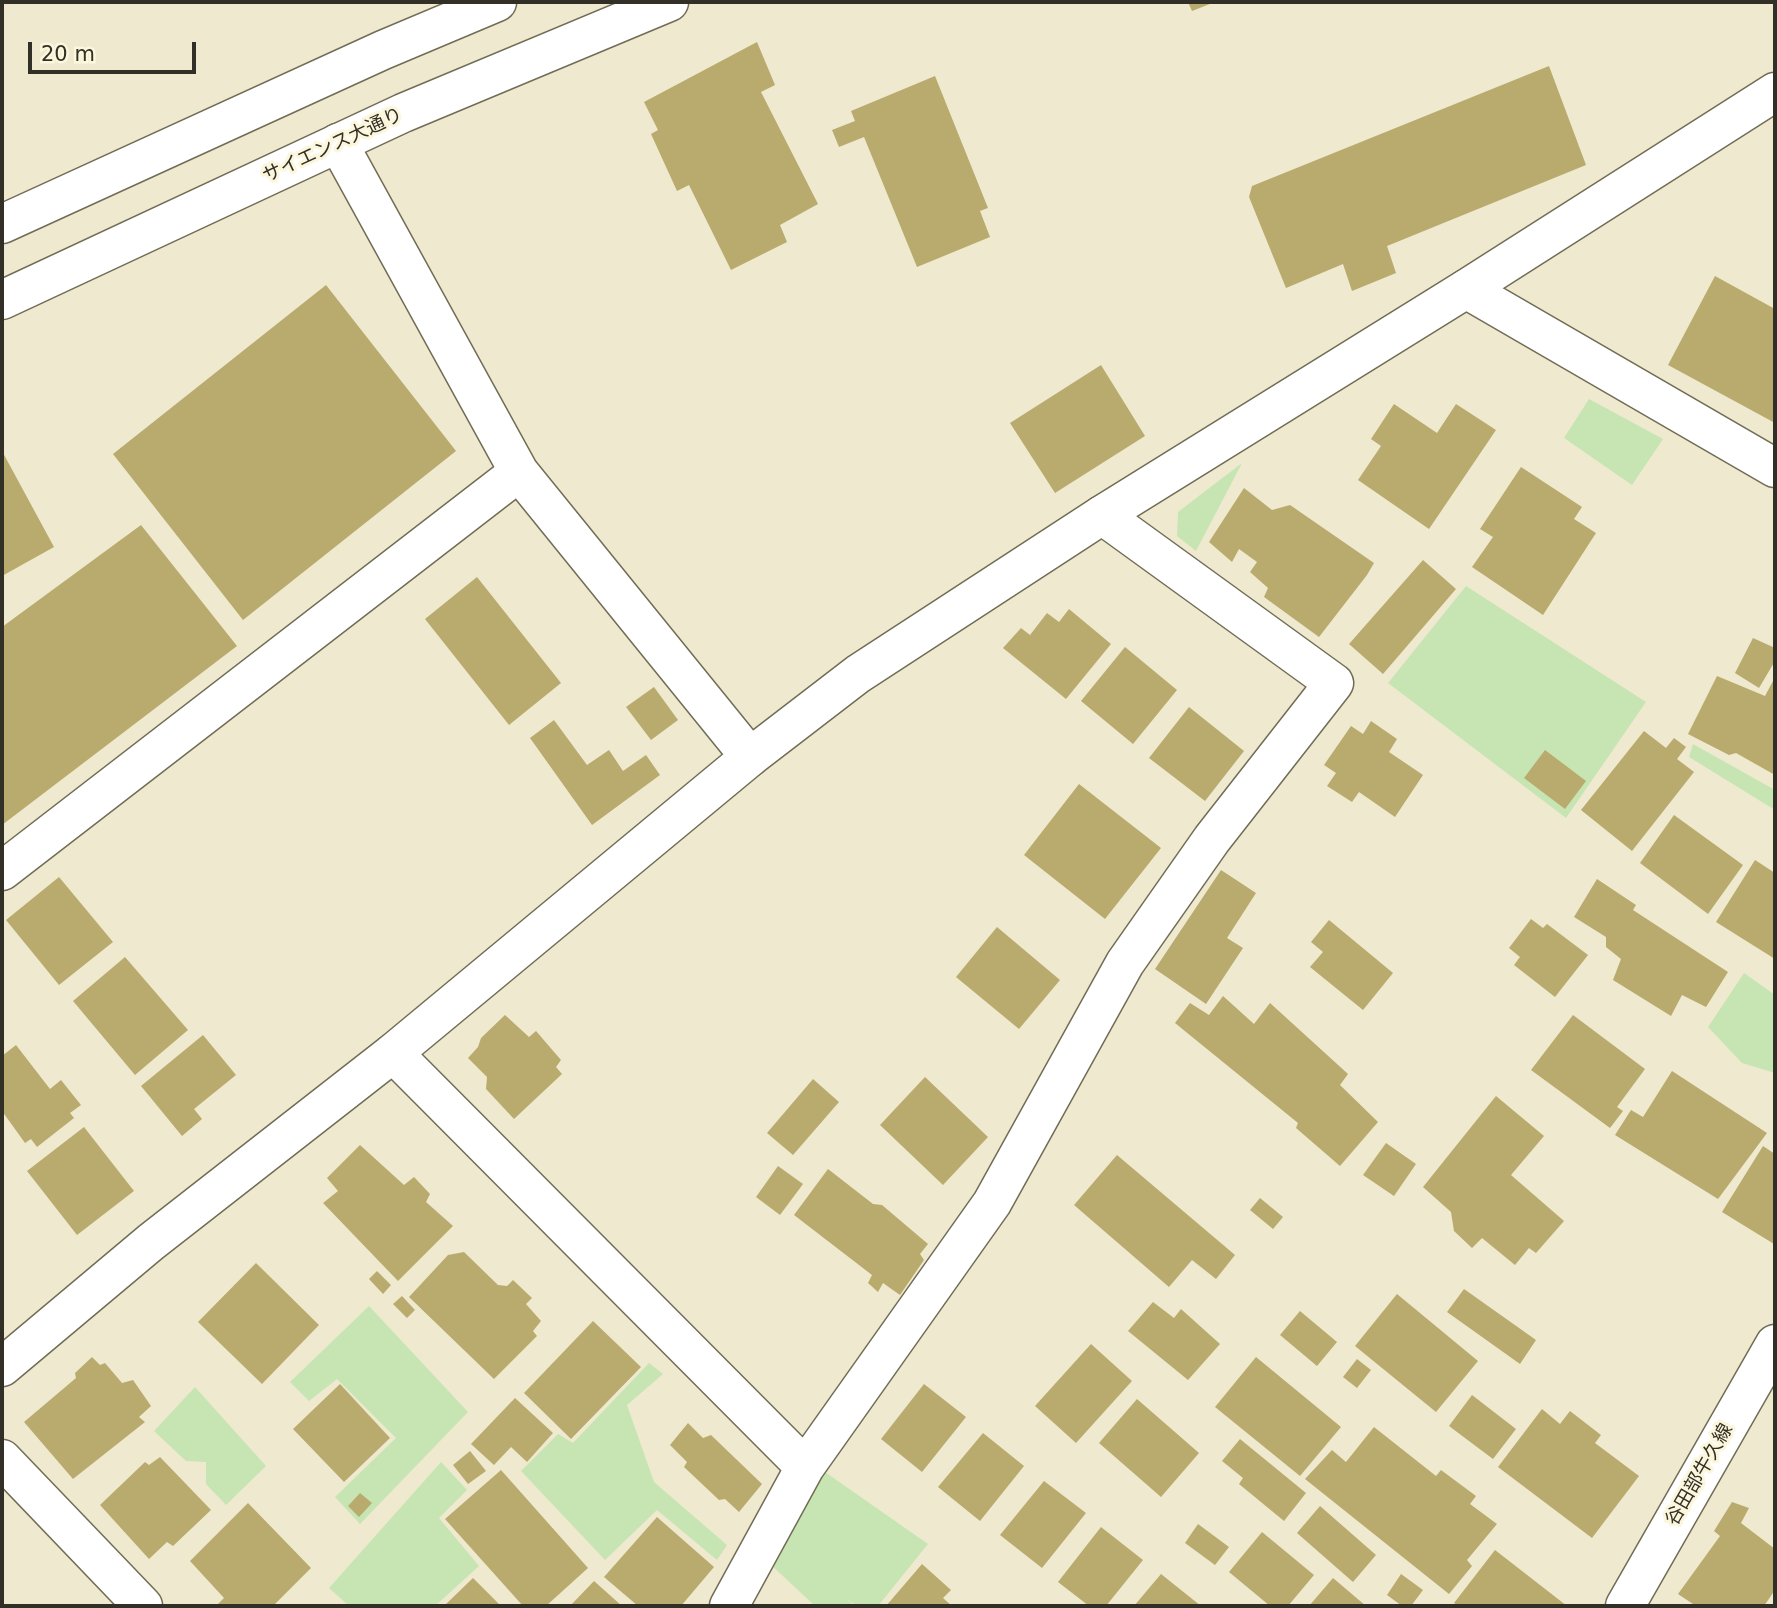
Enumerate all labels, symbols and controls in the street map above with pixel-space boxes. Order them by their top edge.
scale bar [32,28,200,72]
text: 20 m [41,42,95,66]
street label: サイエンス大通り [259,104,407,188]
street label: 谷田部牛久線 [1662,1420,1738,1530]

